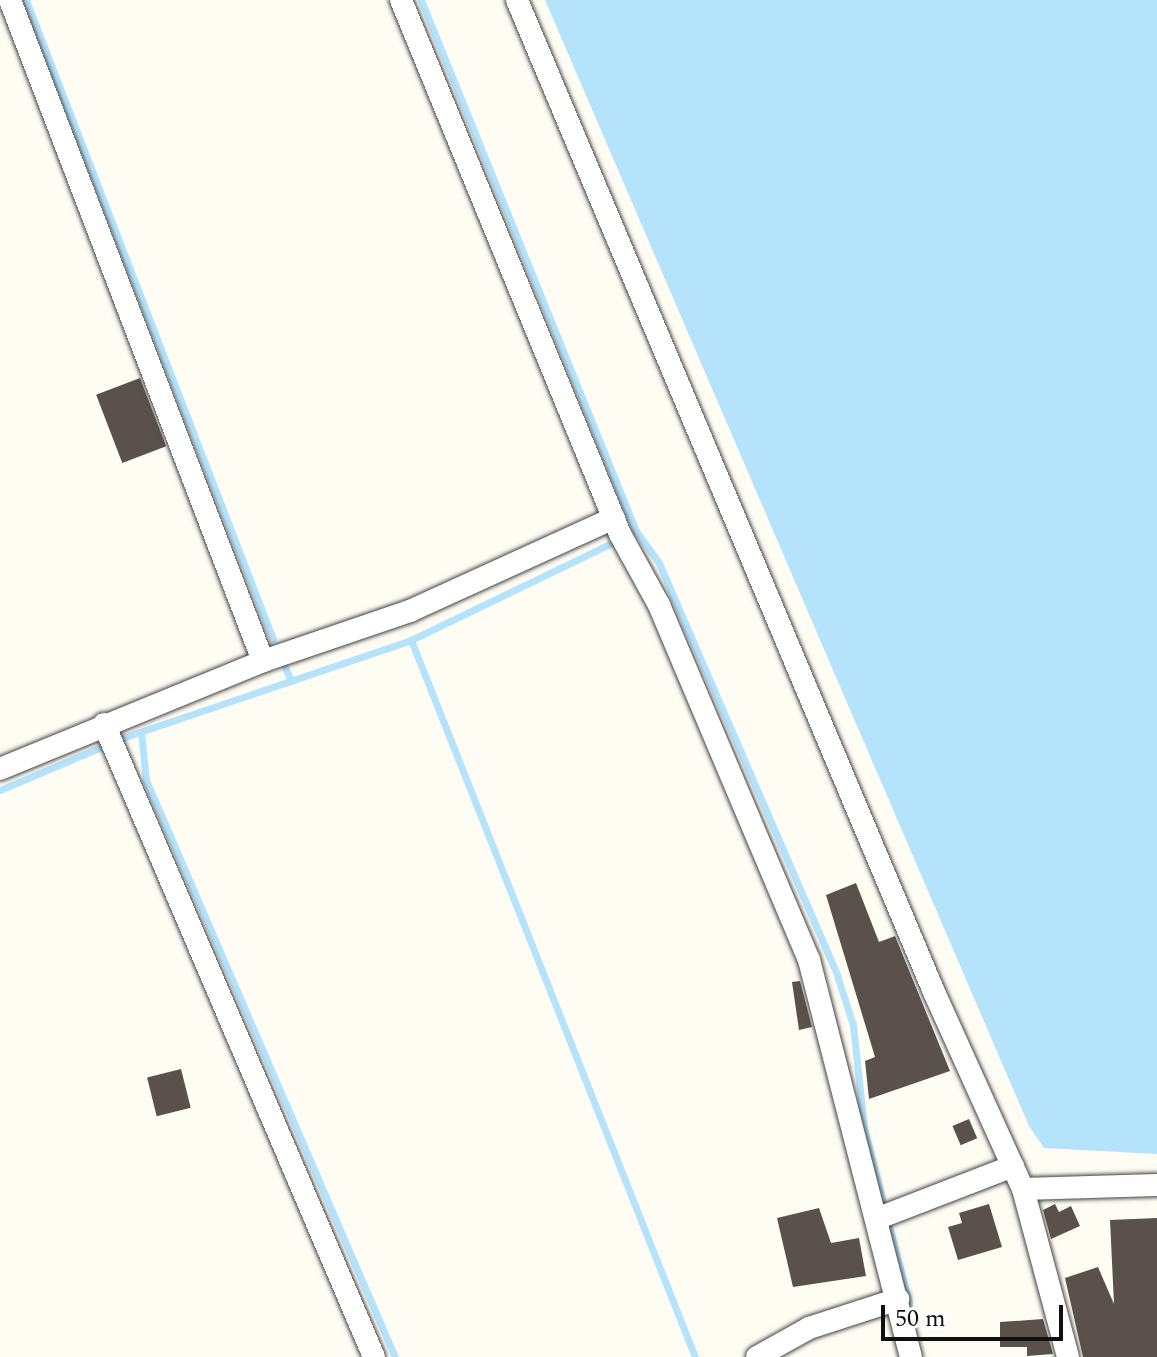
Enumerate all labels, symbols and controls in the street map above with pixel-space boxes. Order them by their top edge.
scale bar [885,1289,1067,1339]
text: 50 m [895,1301,946,1337]

